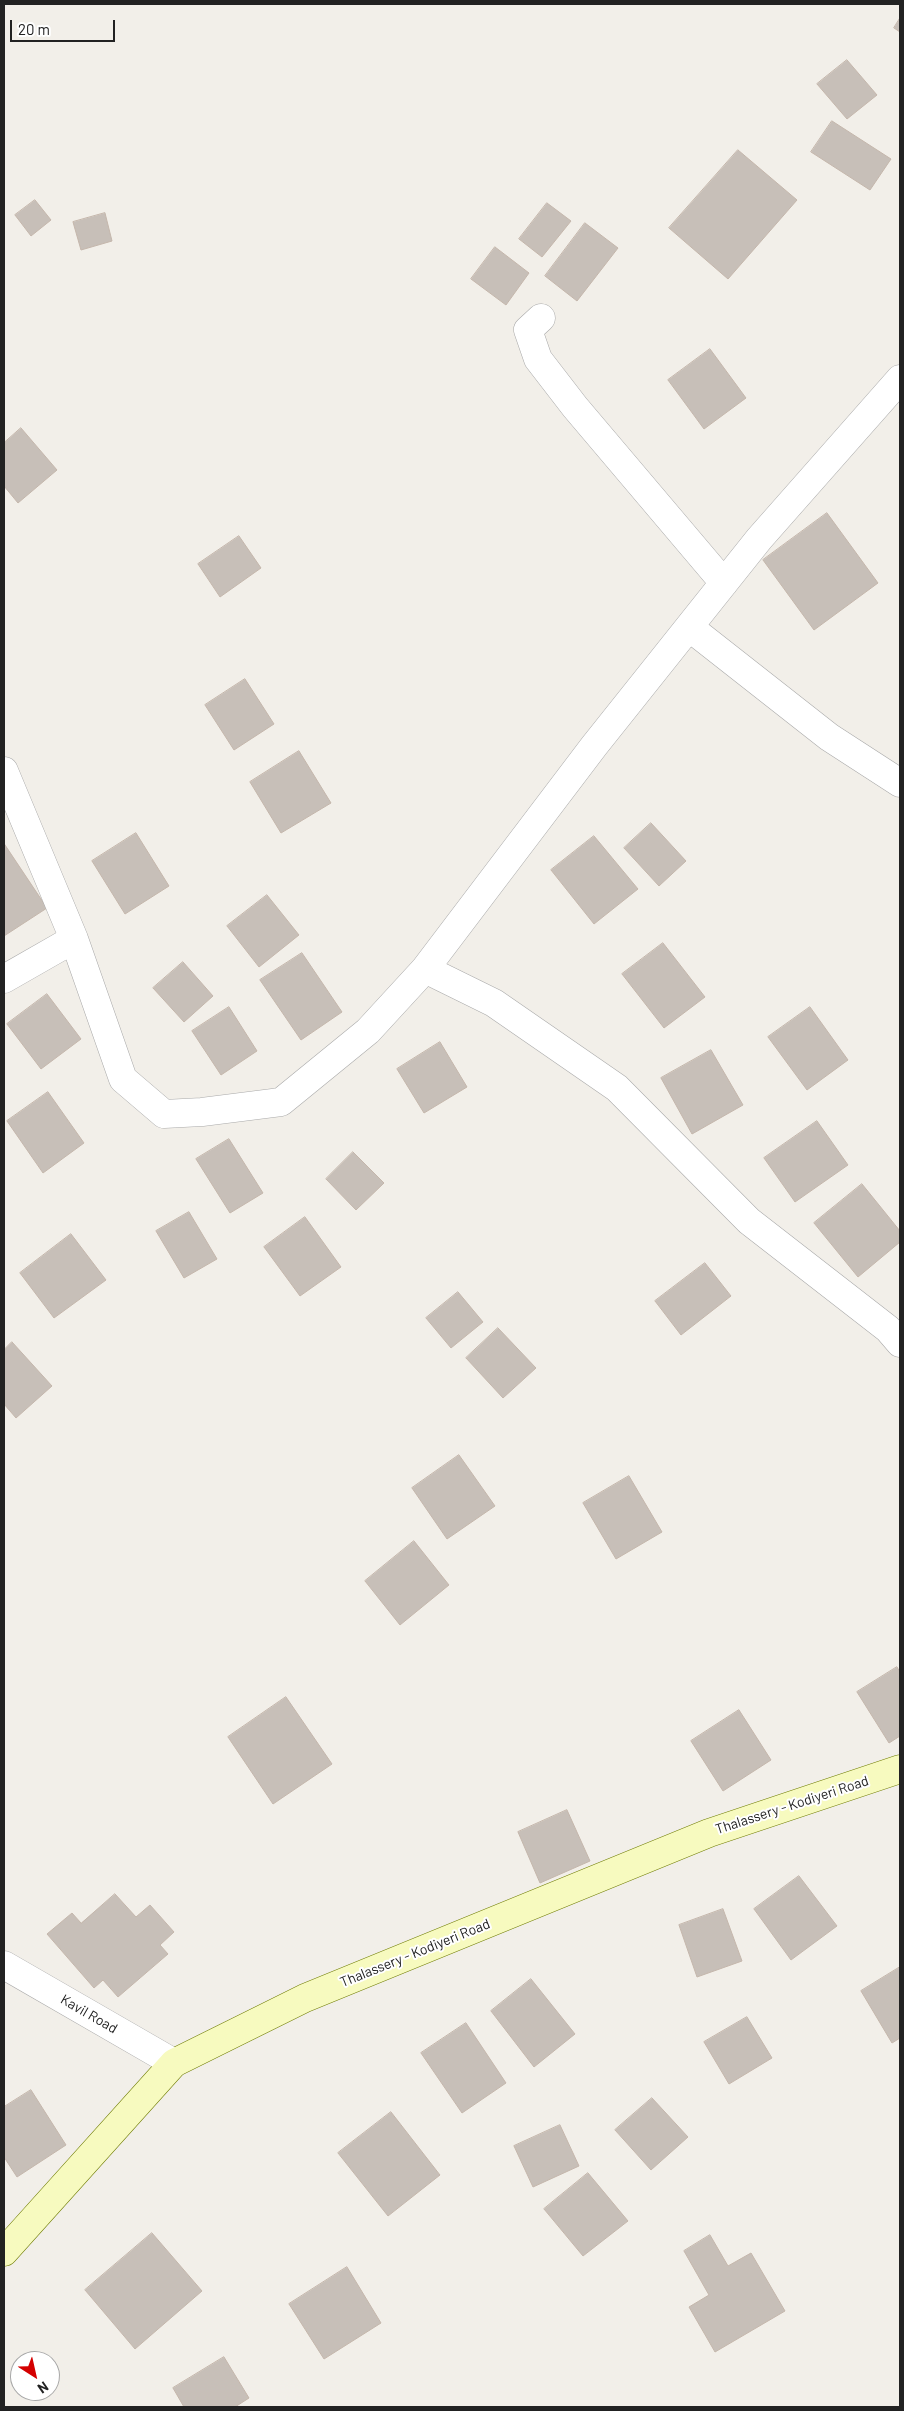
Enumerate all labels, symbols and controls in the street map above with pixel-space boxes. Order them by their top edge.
scale bar [12,10,118,42]
text: 20 m [18,20,50,38]
street label: Thalassery - Kodiyeri Road [713,1772,871,1838]
street label: Thalassery - Kodiyeri Road [338,1915,492,1991]
street label: Kavil Road [58,1991,120,2037]
north arrow [10,2351,60,2401]
text: N [35,2378,52,2398]

